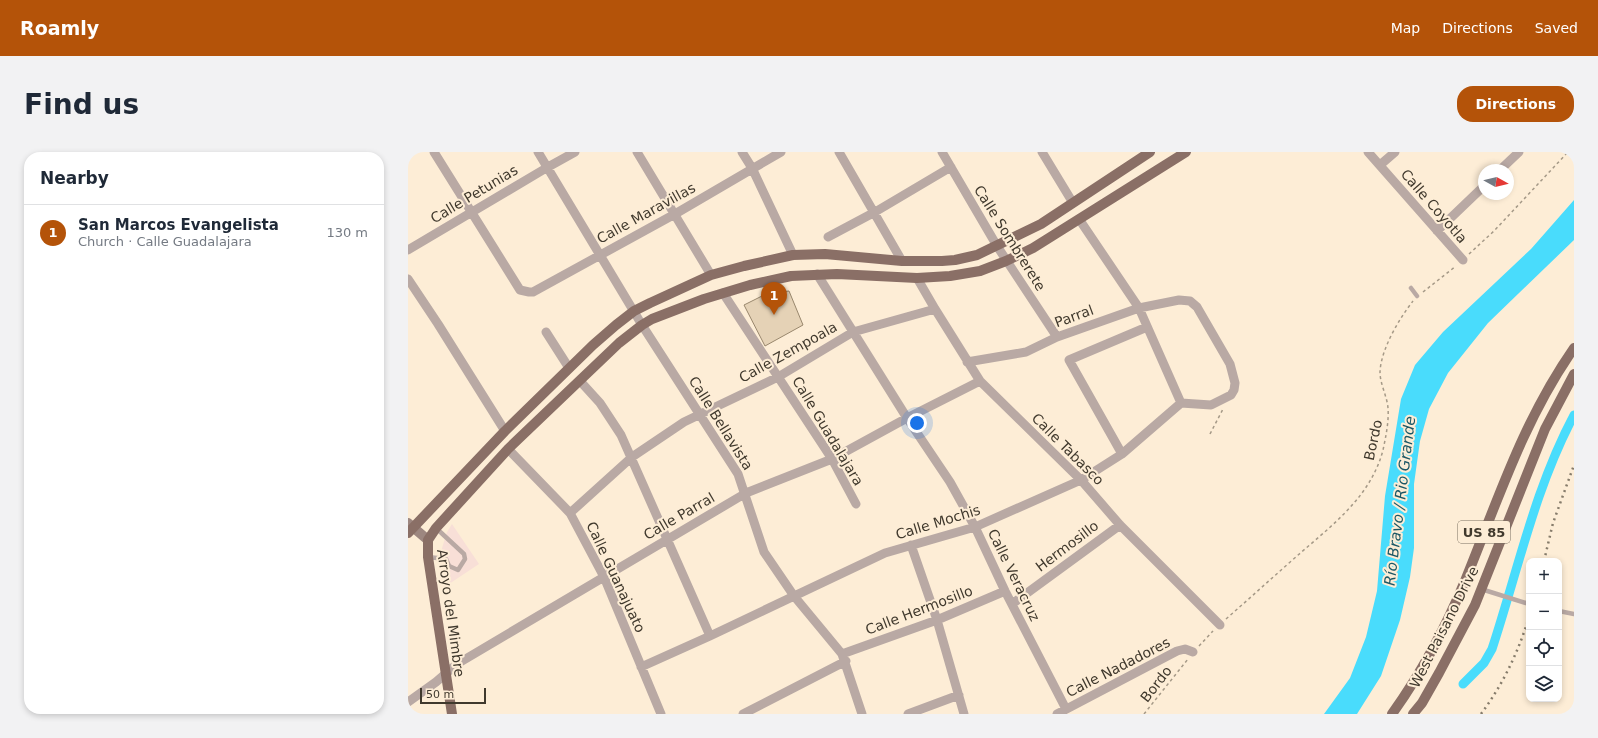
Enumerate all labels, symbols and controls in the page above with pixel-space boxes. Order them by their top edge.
text: Roamly [20,17,99,39]
text: Map [1391,20,1420,36]
text: Directions [1442,20,1513,36]
text: Saved [1535,20,1578,36]
button: Directions [1457,86,1574,122]
text: Find us [24,88,139,121]
street label: Calle Petunias [428,162,520,226]
north arrow [1478,164,1514,200]
street label: Calle Coyotla [1398,166,1470,246]
text: Nearby [40,168,109,188]
street label: Calle Maravillas [594,179,698,247]
street label: Calle Sombrerete [971,182,1049,294]
text: San Marcos Evangelista [78,216,279,234]
text: 1 [48,225,58,240]
text: 130 m [326,225,368,240]
text: Church · Calle Guadalajara [78,234,252,249]
pin: 1 [761,282,787,315]
street label: Parral [1052,302,1096,330]
street label: Calle Zempoala [736,318,840,386]
street label: Calle Bellavista [686,373,756,473]
street label: Calle Guadalajara [789,374,867,488]
street label: Calle Tabasco [1029,410,1107,488]
your location [907,413,927,433]
water label: Río Bravo / Rio Grande [1381,415,1419,587]
street label: Bordo [1361,418,1385,462]
street label: Calle Parral [641,489,717,543]
street label: Calle Mochis [894,502,982,542]
street label: Hermosillo [1032,517,1102,575]
street label: Calle Guanajuato [583,519,649,635]
road number: US 85 [1458,521,1510,543]
street label: Calle Veracruz [985,526,1043,624]
street label: Arroyo del Mimbre [434,548,468,678]
map controls [1526,558,1562,702]
button: + [1526,558,1562,594]
street label: West Paisano Drive [1406,564,1482,690]
street label: Calle Hermosillo [863,582,975,638]
button: − [1526,594,1562,630]
button: locate [1526,630,1562,666]
street label: Calle Nadadores [1063,634,1173,700]
street label: Bordo [1137,663,1175,705]
button: layers [1526,666,1562,702]
scale bar [420,686,486,705]
text: 50 m [426,688,454,701]

